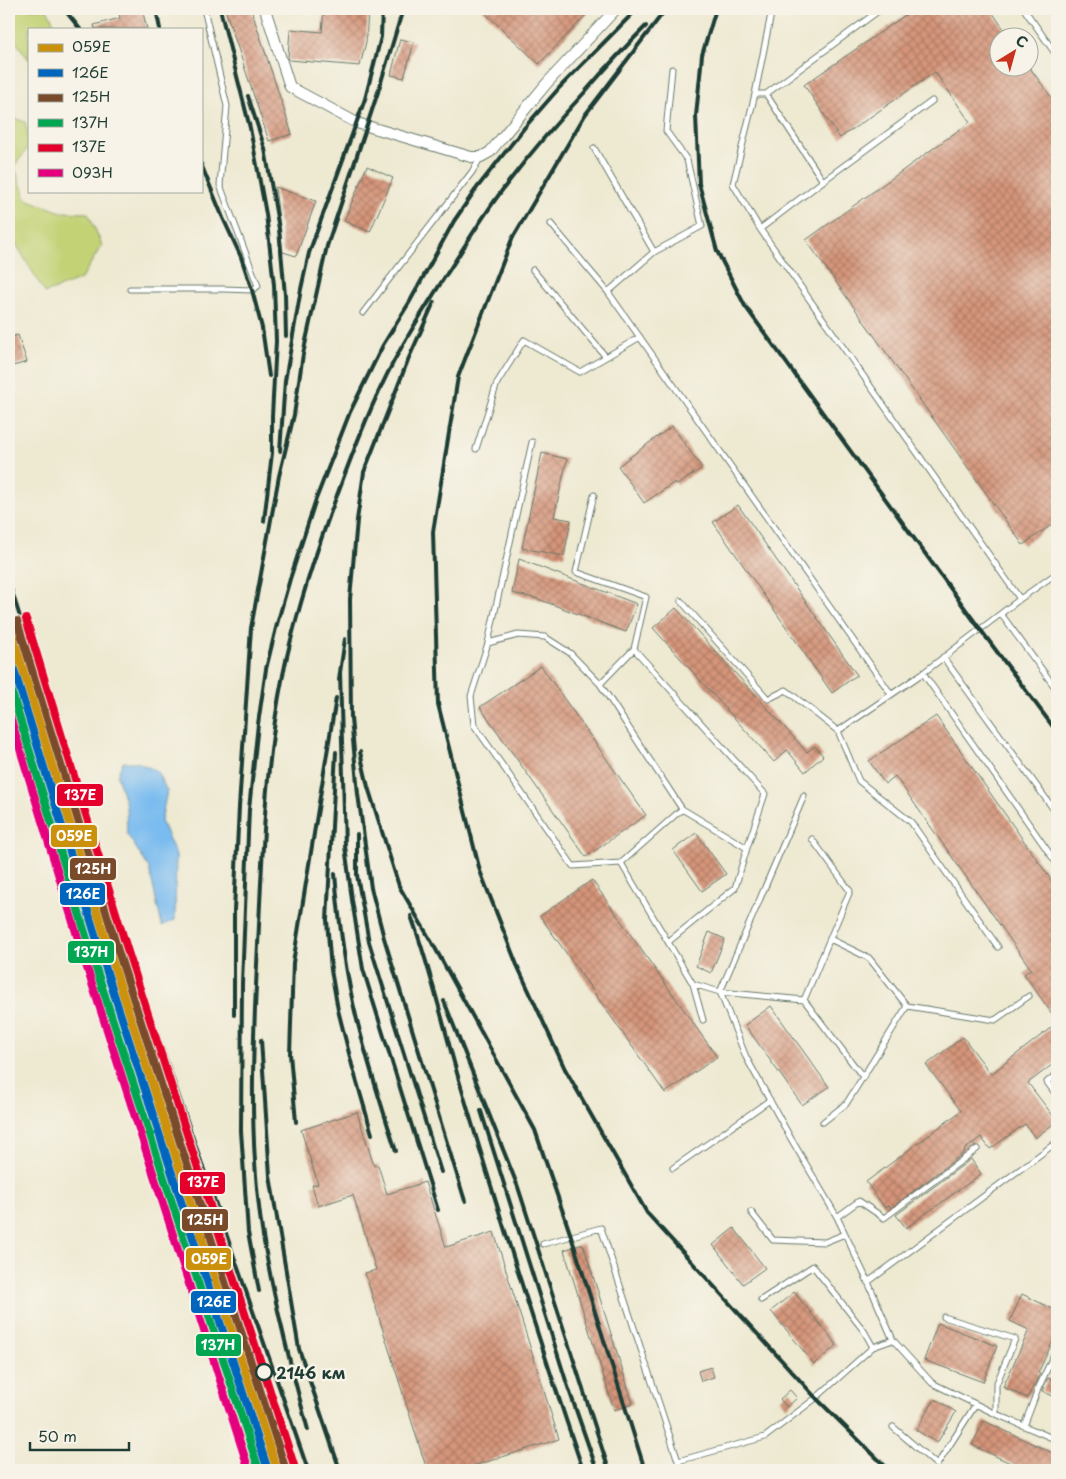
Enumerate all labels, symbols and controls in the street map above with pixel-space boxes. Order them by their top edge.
legend [28,28,202,192]
north arrow [988,28,1038,78]
text: С [1012,30,1033,53]
text: 059Е [72,34,111,57]
text: 126Е [72,60,109,83]
text: 125Н [72,84,110,107]
text: 137Н [72,110,108,133]
text: 137Е [72,134,106,157]
text: 093Н [72,160,113,183]
line badge: 137Е [56,783,104,807]
text: 137Е [64,784,96,805]
line badge: 059Е [50,824,98,848]
text: 059Е [56,825,92,846]
line badge: 125Н [69,857,117,881]
text: 125Н [75,858,111,879]
line badge: 126Е [59,882,106,906]
text: 126Е [66,883,100,904]
line badge: 137Н [67,940,115,964]
text: 137Н [74,941,108,962]
line badge: 137Е [179,1171,226,1195]
text: 137Е [187,1171,219,1192]
line badge: 125Н [181,1208,229,1232]
text: 125Н [187,1209,223,1230]
line badge: 059Е [185,1247,232,1271]
text: 059Е [191,1248,227,1269]
line badge: 126Е [190,1290,237,1314]
text: 126Е [197,1291,231,1312]
line badge: 137Н [195,1333,242,1357]
text: 137Н [201,1334,235,1355]
place label: 2146 км [276,1360,345,1384]
marker: 2146 км [255,1363,273,1381]
scale bar [30,1419,129,1451]
text: 50 m [38,1424,77,1447]

